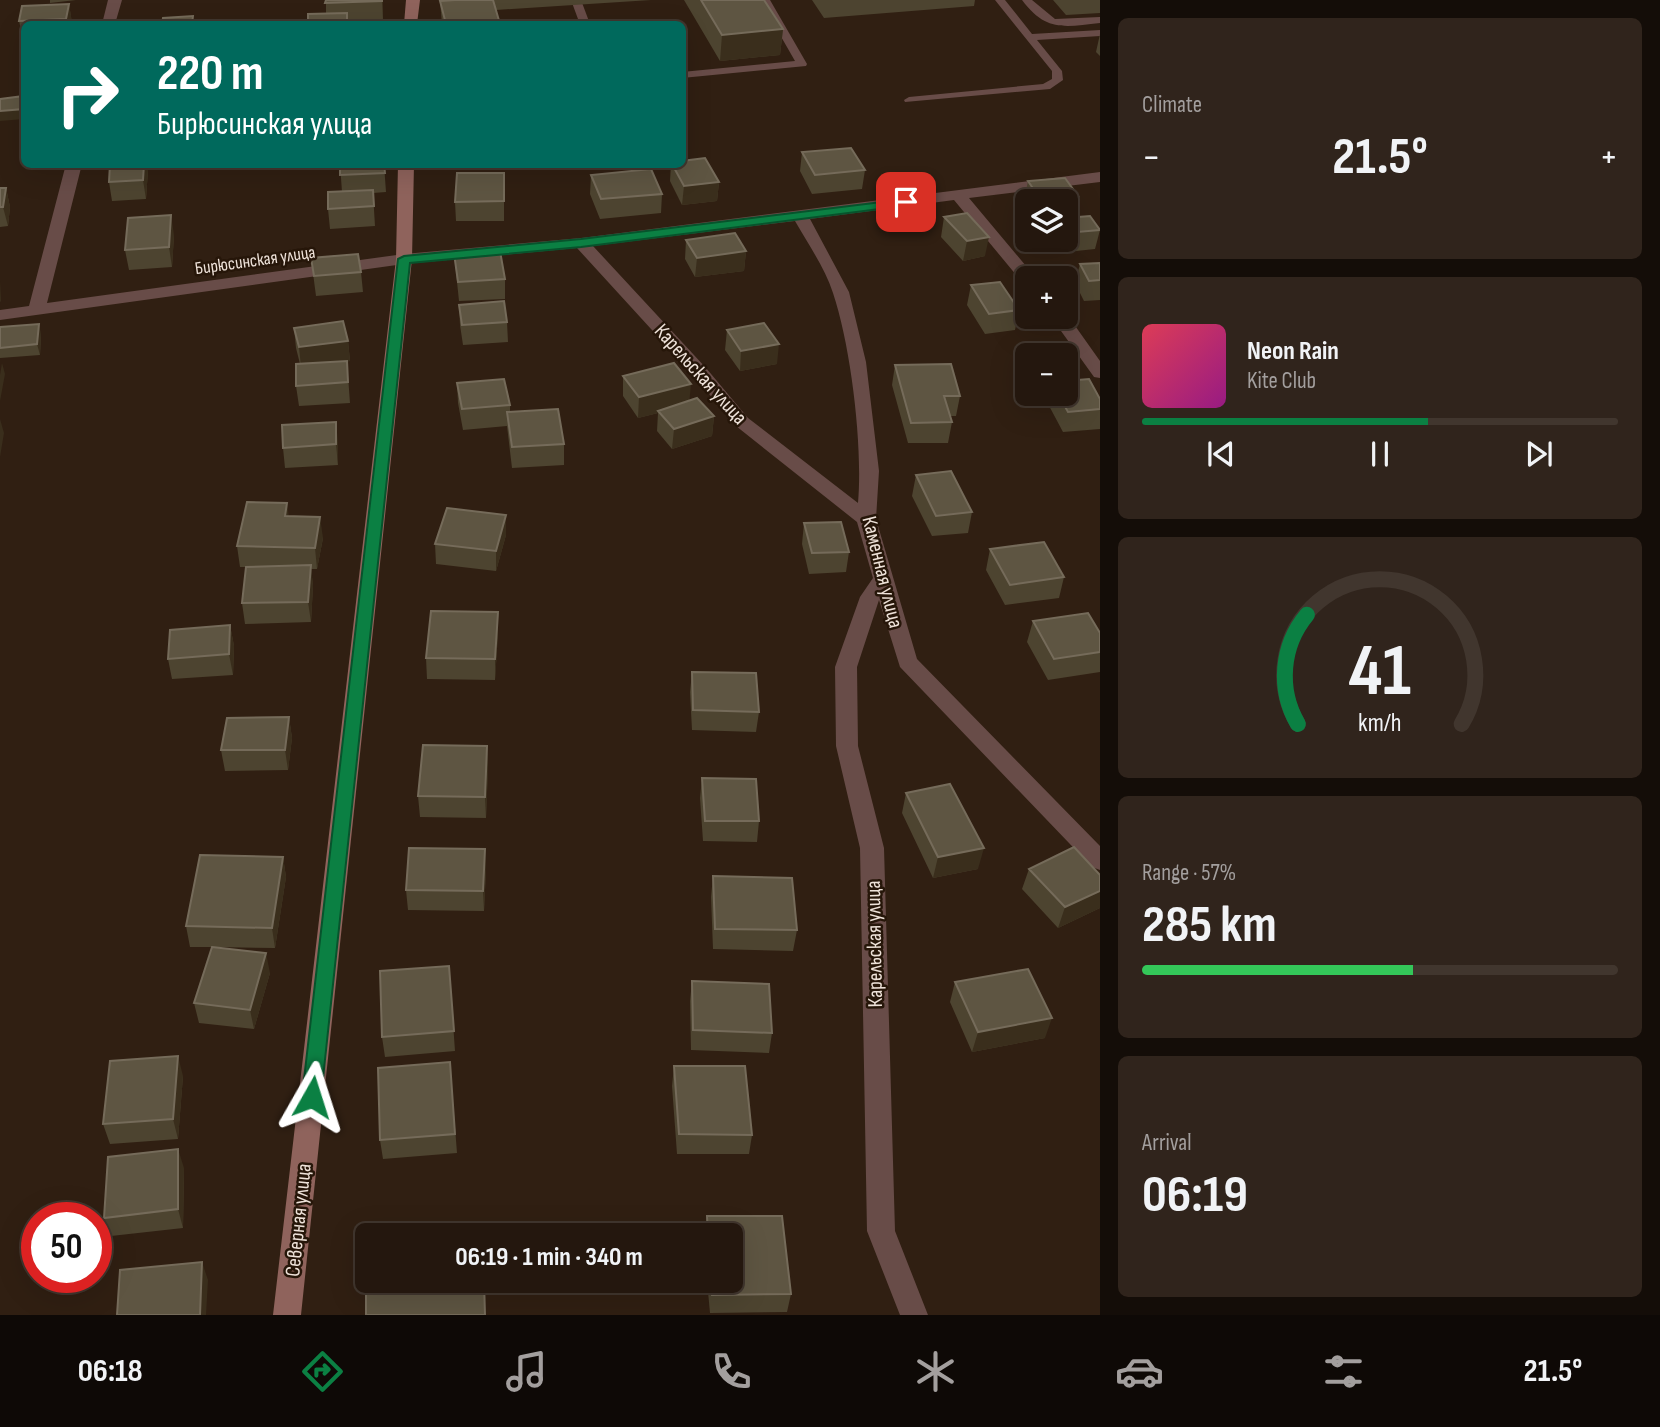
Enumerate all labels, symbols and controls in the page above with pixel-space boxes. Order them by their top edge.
text: 220 m [157,45,263,104]
icon: right [42,49,133,140]
text: Climate [1142,91,1202,119]
text: Бирюсинская улица [157,105,372,144]
text: 21.5° [1332,126,1428,189]
text: − [1142,135,1161,180]
text: + [1599,135,1618,180]
pin [876,172,936,232]
icon: arrive [887,183,925,221]
map controls [1015,189,1078,406]
button: layers [1015,189,1078,252]
street label: Бирюсинская улица [194,242,317,279]
button: + [1015,266,1078,329]
street label: Карельская улица [649,319,752,430]
text: Neon Rain [1247,336,1339,367]
button: − [1015,343,1078,406]
text: Kite Club [1247,367,1316,395]
icon: previous [1202,435,1240,473]
icon: pause [1361,435,1399,473]
icon: next [1520,435,1558,473]
street label: Каменная улица [857,514,908,631]
text: 41 [1349,628,1411,716]
text: km/h [1358,707,1402,738]
text: Range · 57% [1142,859,1236,887]
street label: Карельская улица [861,880,888,1008]
text: 285 km [1142,894,1277,957]
position arrow [275,1060,349,1134]
text: Arrival [1142,1129,1191,1157]
street label: Северная улица [280,1162,317,1278]
text: 06:19 [1142,1164,1248,1227]
speed limit sign: 50 [21,1202,112,1293]
text: 06:19 · 1 min · 340 m [455,1242,643,1273]
icon: directions [298,1347,347,1396]
icon: music [502,1347,551,1396]
icon: phone [707,1347,756,1396]
icon: climate [911,1347,960,1396]
icon: car [1115,1347,1164,1396]
icon: filters [1319,1347,1368,1396]
text: 06:18 [78,1352,143,1391]
text: 21.5° [1524,1352,1582,1391]

